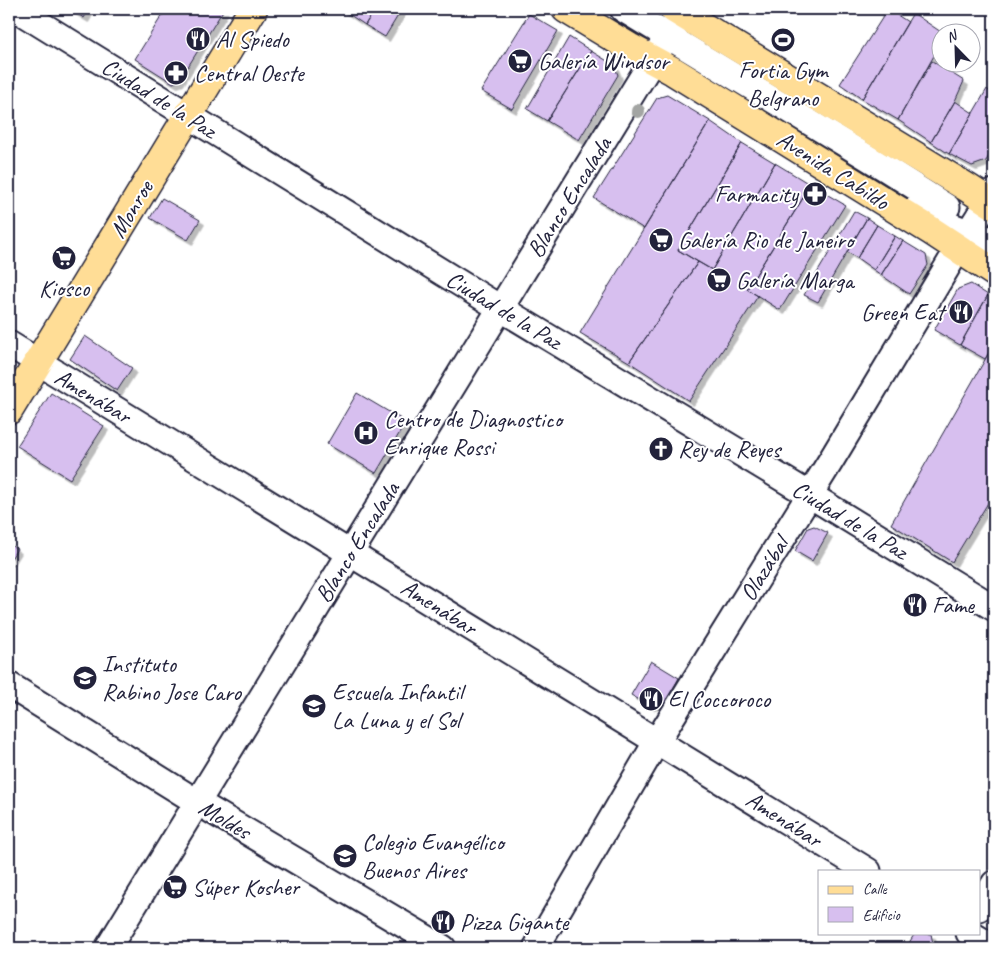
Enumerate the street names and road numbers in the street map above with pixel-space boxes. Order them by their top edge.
street label: Ciudad de la Paz [96,51,224,146]
street label: Avenida Cabildo [771,124,896,217]
street label: Blanco Encalada [520,130,619,263]
street label: Monroe [102,173,161,243]
street label: Ciudad de la Paz [441,264,569,357]
street label: Amenábar [49,362,139,432]
street label: Ciudad de la Paz [787,474,915,567]
street label: Blanco Encalada [308,475,407,608]
street label: Olazábal [733,528,797,607]
street label: Amenábar [395,572,485,643]
street label: Amenábar [740,784,830,855]
street label: Moldes [194,792,258,847]

